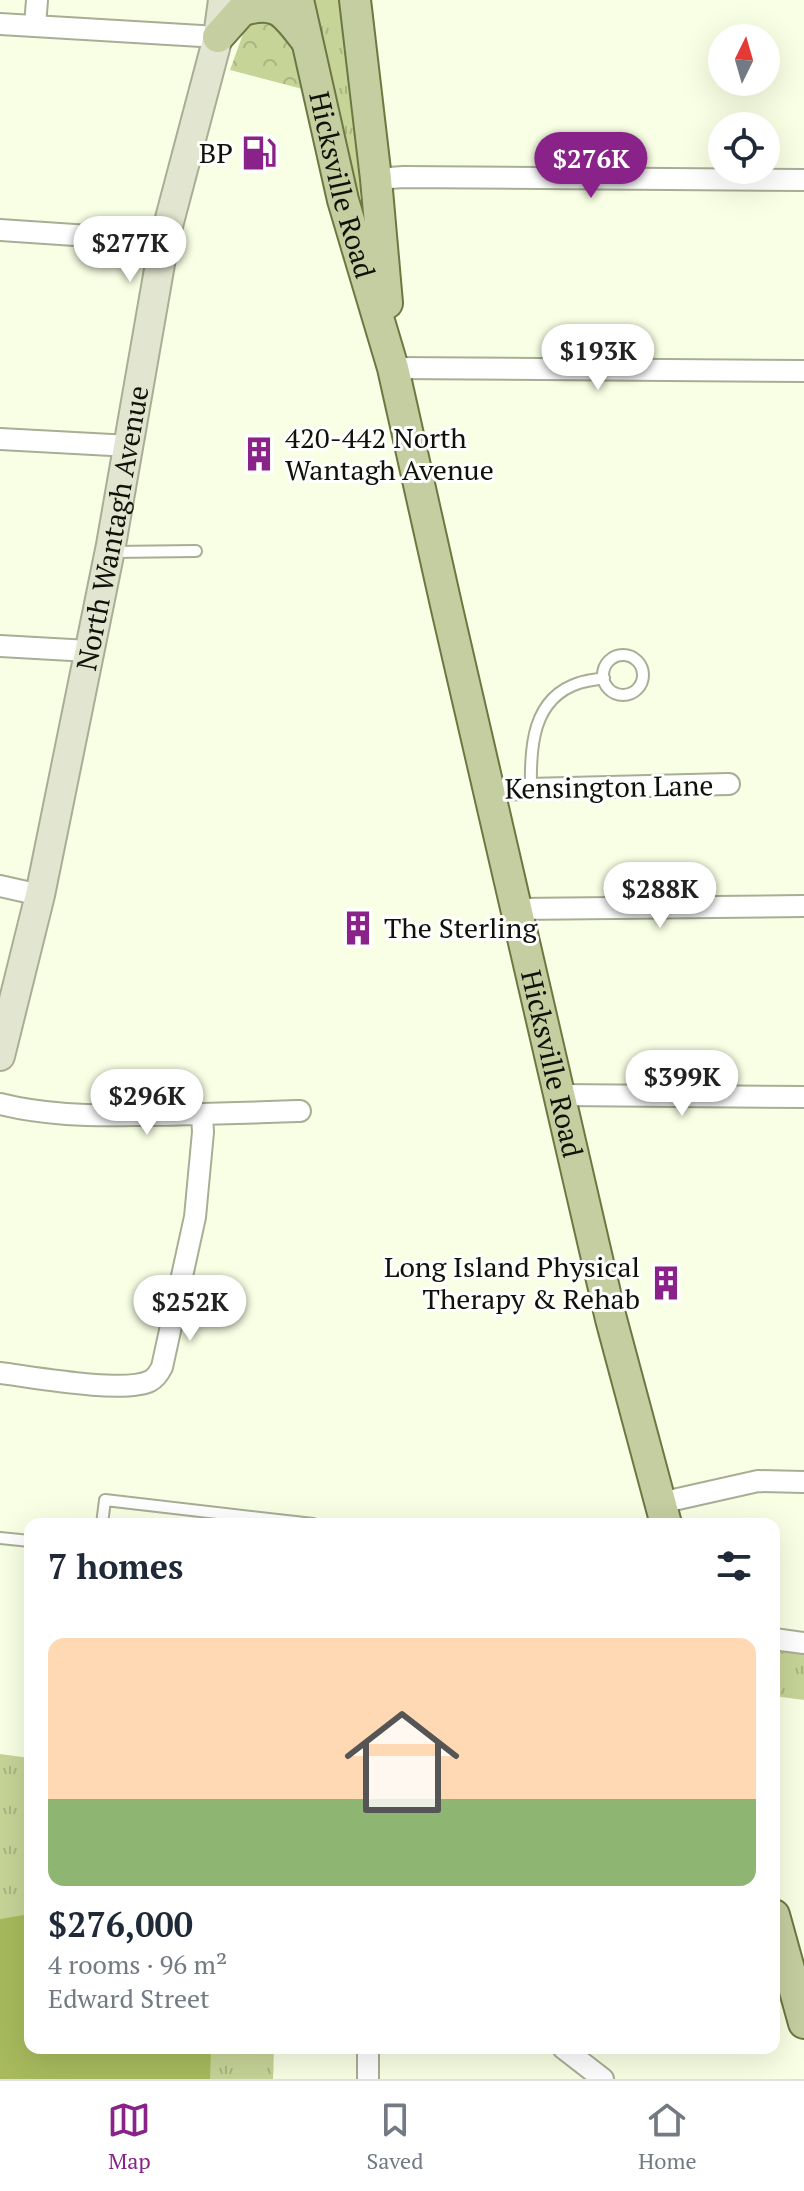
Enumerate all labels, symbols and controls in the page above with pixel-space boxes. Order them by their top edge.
north arrow [708,24,780,96]
map controls [708,24,780,184]
street label: Hicksville Road [301,88,384,282]
button: locate [708,112,780,184]
pin: $276K [535,132,647,200]
place label: BP [199,134,233,171]
fuel station icon: BP [240,134,278,172]
text: $276K [552,141,630,175]
pin: $277K [74,216,186,284]
text: $277K [91,225,169,259]
pin: $193K [542,324,654,392]
text: $193K [559,333,637,367]
street label: North Wantagh Avenue [67,383,156,674]
place label: 420-442 North Wantagh Avenue [285,419,494,488]
building icon: 420-442 North Wantagh Avenue [240,435,278,473]
street label: Kensington Lane [504,766,714,807]
pin: $288K [604,862,716,930]
text: $288K [621,871,699,905]
building icon: The Sterling [339,909,377,947]
place label: The Sterling [384,909,538,946]
street label: Hicksville Road [513,966,592,1161]
pin: $399K [626,1050,738,1118]
text: $399K [643,1059,721,1093]
pin: $296K [91,1069,203,1137]
text: $296K [108,1078,186,1112]
place label: Long Island Physical Therapy & Rehab [384,1248,640,1317]
building icon: Long Island Physical Therapy & Rehab [647,1264,685,1302]
pin: $252K [134,1275,246,1343]
text: $252K [151,1284,229,1318]
text: 7 homes [48,1544,183,1589]
icon: filters [712,1544,756,1588]
icon: home [330,1690,474,1834]
text: $276,000 [48,1902,193,1947]
text: 4 rooms · 96 m² [48,1947,227,1981]
text: Edward Street [48,1981,210,2015]
tab: Map [107,2098,151,2175]
tab: Saved [366,2098,423,2175]
tab: Home [638,2098,697,2175]

